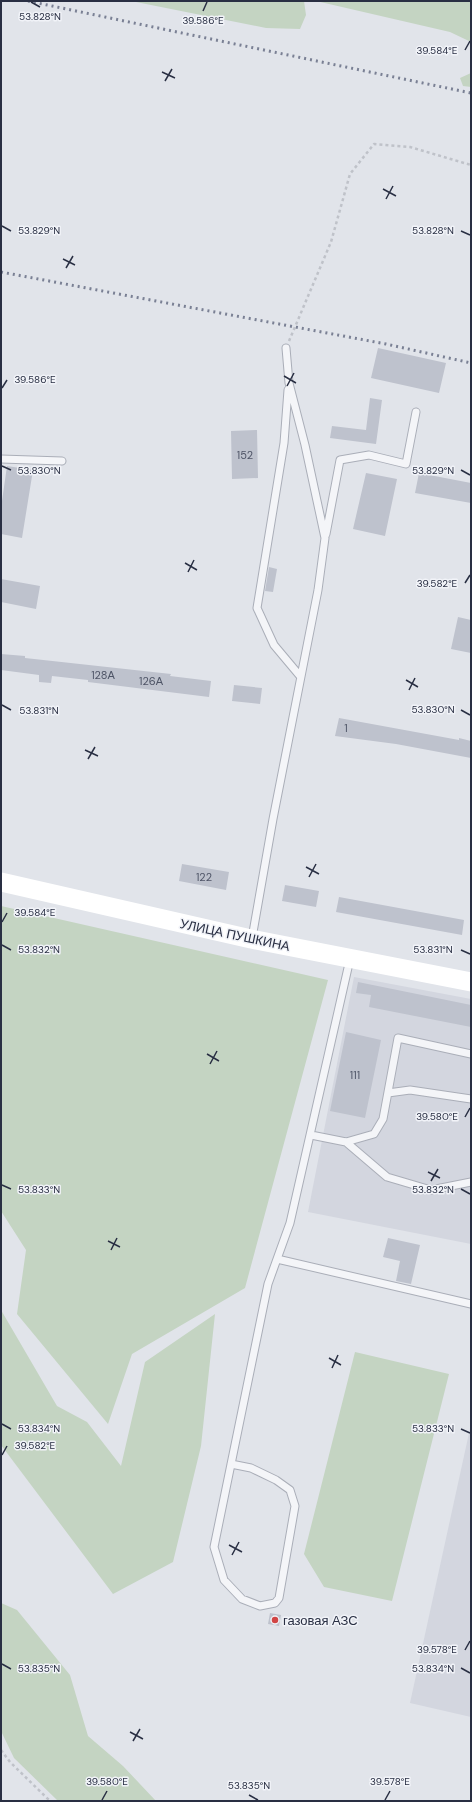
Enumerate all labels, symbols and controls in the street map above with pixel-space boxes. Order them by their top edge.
text: 53.828°N [19,10,61,23]
text: 39.586°E [182,14,224,27]
text: 39.584°E [417,44,458,57]
text: 53.829°N [18,224,60,237]
text: 53.828°N [412,224,454,237]
text: 39.586°E [14,373,56,386]
house number: 152 [237,448,253,462]
text: 53.830°N [17,464,61,477]
text: 53.829°N [412,464,454,477]
text: 39.582°E [417,577,458,590]
house number: 128А [91,668,115,682]
house number: 126А [139,674,164,688]
text: 53.830°N [411,703,455,716]
text: 53.831°N [19,704,59,717]
house number: 1 [344,721,348,735]
house number: 122 [196,870,212,884]
text: 39.584°E [15,906,56,919]
street label: УЛИЦА ПУШКИНА [178,915,292,955]
text: 53.832°N [18,943,60,956]
text: 53.831°N [413,943,453,956]
house number: 111 [350,1068,360,1082]
text: 39.580°E [416,1110,458,1123]
text: 53.833°N [18,1183,60,1196]
text: 53.832°N [412,1183,454,1196]
text: 53.834°N [18,1422,60,1435]
text: 53.833°N [412,1422,454,1435]
text: 39.582°E [15,1439,56,1452]
place label: газовая АЗС [283,1612,358,1629]
marker: газовая АЗС [270,1615,280,1625]
text: 39.578°E [417,1643,457,1656]
text: 53.835°N [18,1662,60,1675]
text: 53.834°N [412,1662,454,1675]
text: 39.580°E [86,1775,128,1788]
text: 39.578°E [370,1775,410,1788]
text: 53.835°N [228,1779,270,1792]

